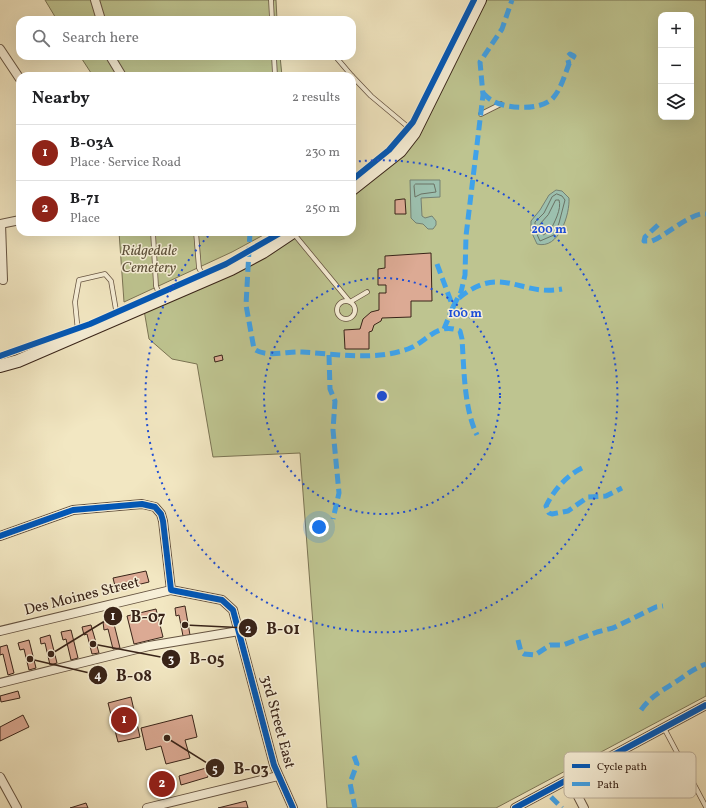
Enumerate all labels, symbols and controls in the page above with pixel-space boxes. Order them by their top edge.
map controls [658,12,694,120]
button: + [658,12,694,48]
search box [16,16,356,60]
icon: search [30,27,52,49]
text: Search here [62,28,139,49]
button: − [658,48,694,84]
button: layers [658,84,694,120]
text: Nearby [32,87,90,110]
text: 2 results [292,89,340,107]
text: B-03A [70,133,114,154]
text: 1 [42,144,48,162]
text: 230 m [305,144,340,162]
text: Place · Service Road [70,154,181,172]
text: B-71 [70,189,100,210]
text: 2 [42,200,48,218]
text: 250 m [305,200,340,218]
text: Place [70,210,100,228]
text: 200 m [531,222,567,238]
park label: Ridgedale Cemetery [121,241,178,279]
text: 100 m [448,306,482,322]
centre of rings [375,389,389,403]
your location [309,517,329,537]
street label: Des Moines Street [22,572,142,622]
callout: B-07 [103,602,174,630]
text: B-07 [131,607,166,629]
text: 1 [111,609,116,625]
callout: B-01 [238,614,308,642]
text: B-01 [266,619,300,641]
text: 2 [245,622,251,638]
callout: B-05 [161,645,232,673]
text: B-05 [190,649,225,671]
text: 3 [168,652,174,668]
callout: B-08 [88,661,160,689]
text: B-08 [116,666,152,688]
text: 4 [94,668,102,684]
street label: 3rd Street East [254,673,300,771]
pin: 1 [111,705,137,735]
legend [564,752,696,798]
callout: B-03 [205,754,276,782]
text: B-03 [233,759,269,781]
text: Cycle path [597,760,647,775]
text: 5 [212,762,218,778]
pin: 2 [149,769,175,799]
text: Path [597,778,620,793]

